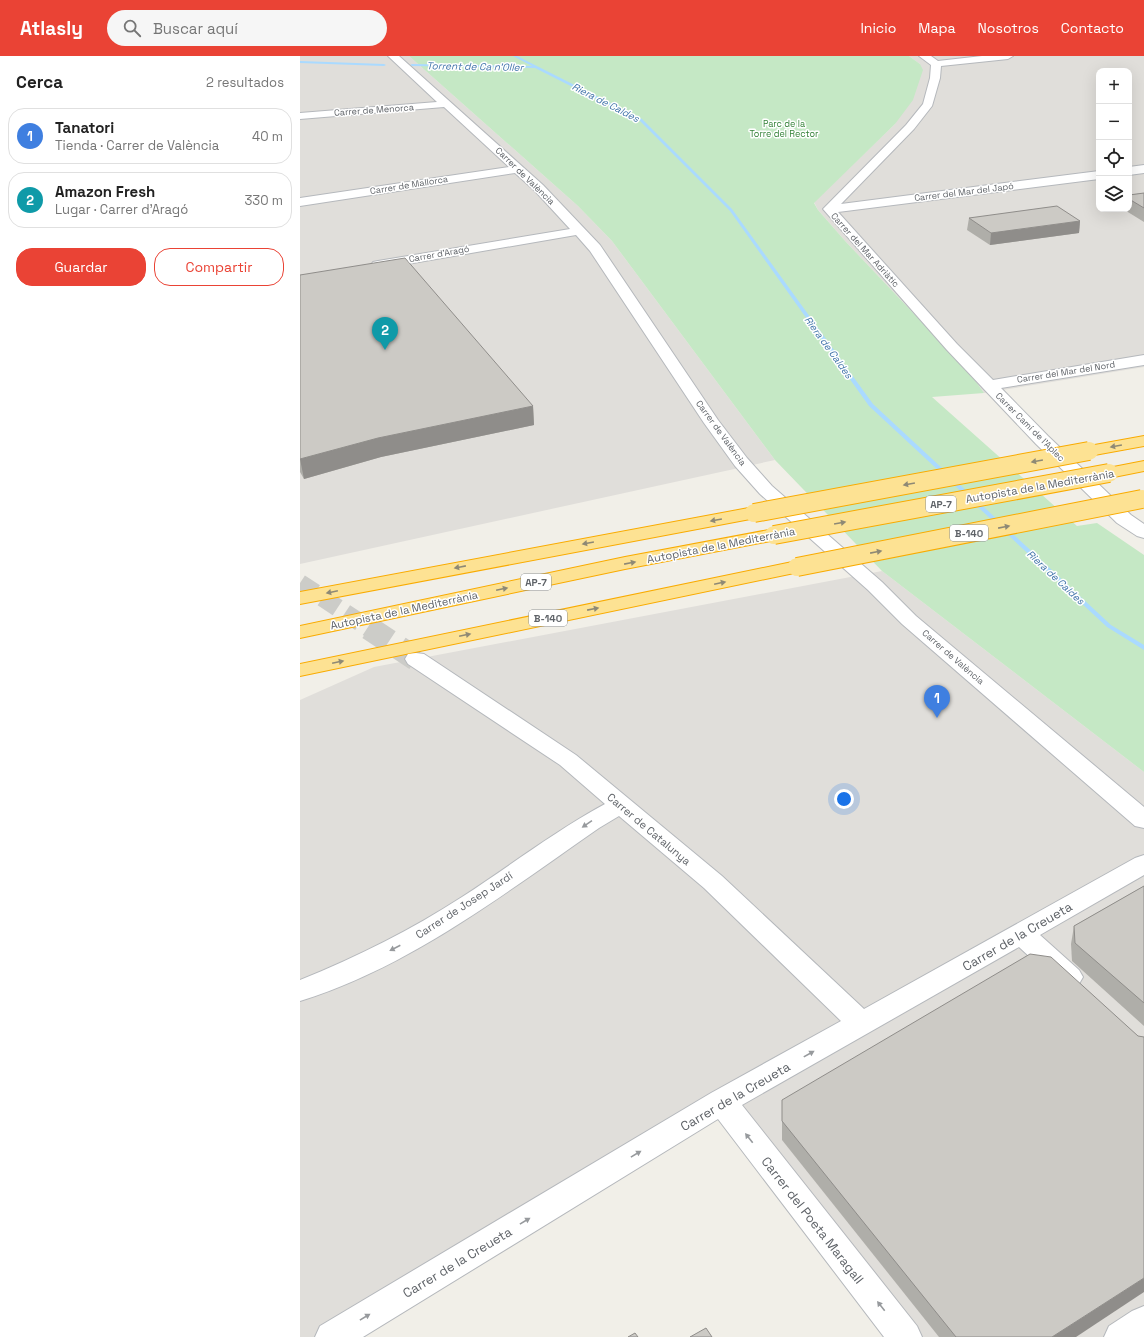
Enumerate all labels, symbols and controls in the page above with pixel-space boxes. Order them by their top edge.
search box [107,10,387,46]
text: Atlasly [20,16,83,41]
icon: search [121,17,143,39]
text: Buscar aquí [153,19,238,38]
text: Inicio [860,19,896,37]
text: Mapa [918,19,956,37]
text: Nosotros [978,19,1039,37]
text: Contacto [1061,19,1124,37]
water label: Torrent de Ca n'Oller [427,59,525,74]
map controls [1096,68,1132,212]
button: + [1096,68,1132,104]
text: Cerca [16,71,63,93]
text: 2 resultados [206,74,284,91]
water label: Riera de Caldes [570,80,642,125]
street label: Carrer de Menorca [334,101,414,119]
button: − [1096,104,1132,140]
text: Tanatori [55,118,114,137]
park label: Parc de la Torre del Rector [749,118,819,140]
text: 1 [27,128,33,145]
text: 40 m [252,128,283,145]
text: Tienda · Carrer de València [55,137,219,154]
button: locate [1096,140,1132,176]
street label: Carrer de València [493,145,557,207]
street label: Carrer de Mallorca [369,173,449,197]
button: layers [1096,176,1132,212]
street label: Carrer del Mar del Japó [914,180,1015,204]
text: Amazon Fresh [55,182,155,201]
text: 2 [26,192,34,209]
text: 330 m [244,192,283,209]
text: Lugar · Carrer d'Aragó [55,201,188,218]
street label: Carrer del Mar Adriàtic [828,210,902,290]
street label: Carrer d'Aragó [408,243,471,265]
button: Guardar [16,248,146,286]
button: Compartir [154,248,284,286]
water label: Riera de Caldes [802,314,856,382]
pin: 2 [372,317,398,350]
street label: Carrer del Mar del Nord [1016,358,1116,386]
street label: Carrer Camí de l'Aplec [993,390,1067,464]
street label: Carrer de València [693,398,749,468]
one-way arrow [1110,443,1123,449]
one-way arrow [1031,458,1043,464]
street label: Autopista de la Mediterrània [965,466,1116,506]
one-way arrow [903,482,915,488]
road number: AP-7 [926,496,956,512]
one-way arrow [709,517,722,523]
one-way arrow [833,519,846,525]
one-way arrow [997,523,1010,529]
street label: Autopista de la Mediterrània [646,524,797,566]
road number: B-140 [950,525,988,541]
one-way arrow [582,541,594,547]
water label: Riera de Caldes [1024,547,1088,608]
one-way arrow [870,548,882,554]
one-way arrow [624,559,636,565]
one-way arrow [454,564,466,570]
road number: AP-7 [521,574,551,590]
one-way arrow [714,580,726,586]
one-way arrow [496,585,509,591]
street label: Autopista de la Mediterrània [329,587,480,633]
one-way arrow [326,589,338,595]
one-way arrow [587,606,599,612]
road number: B-140 [529,610,567,626]
street label: Carrer de València [920,627,986,687]
one-way arrow [459,632,471,638]
one-way arrow [332,658,344,664]
pin: 1 [924,685,950,718]
your location [834,789,854,809]
street label: Carrer de Catalunya [604,790,694,869]
one-way arrow [581,820,592,828]
street label: Carrer de Josep Jardí [413,868,515,942]
street label: Carrer de la Creueta [959,898,1076,975]
one-way arrow [389,944,401,951]
one-way arrow [803,1050,815,1057]
street label: Carrer de la Creueta [677,1058,794,1135]
one-way arrow [745,1132,754,1143]
one-way arrow [631,1150,641,1158]
street label: Carrer del Poeta Maragall [758,1153,868,1287]
one-way arrow [519,1218,531,1225]
street label: Carrer de la Creueta [400,1223,515,1302]
one-way arrow [877,1301,885,1312]
one-way arrow [360,1313,370,1321]

